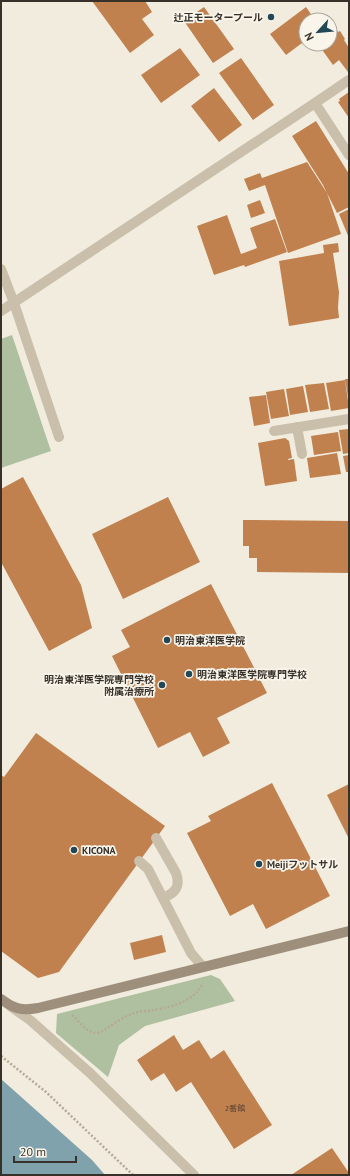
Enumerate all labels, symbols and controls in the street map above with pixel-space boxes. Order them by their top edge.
place label: 辻正モータープール [174,11,263,24]
marker: 辻正モータープール [266,12,276,22]
north arrow [298,12,338,52]
text: N [301,30,317,43]
place label: 明治東洋医学院 [175,634,245,647]
marker: 明治東洋医学院 [162,635,172,645]
place label: 明治東洋医学院専門学校 [197,668,307,681]
marker: 明治東洋医学院専門学校 [184,669,194,679]
place label: 明治東洋医学院専門学校 附属治療所 [44,673,154,698]
marker: 明治東洋医学院専門学校 附属治療所 [157,680,167,690]
place label: KICONA [82,844,117,857]
marker: KICONA [69,845,79,855]
place label: Meijiフットサル [267,858,338,871]
marker: Meijiフットサル [254,859,264,869]
house number: 2番館 [225,1103,245,1113]
scale bar [14,1138,76,1164]
text: 20 m [20,1144,46,1159]

